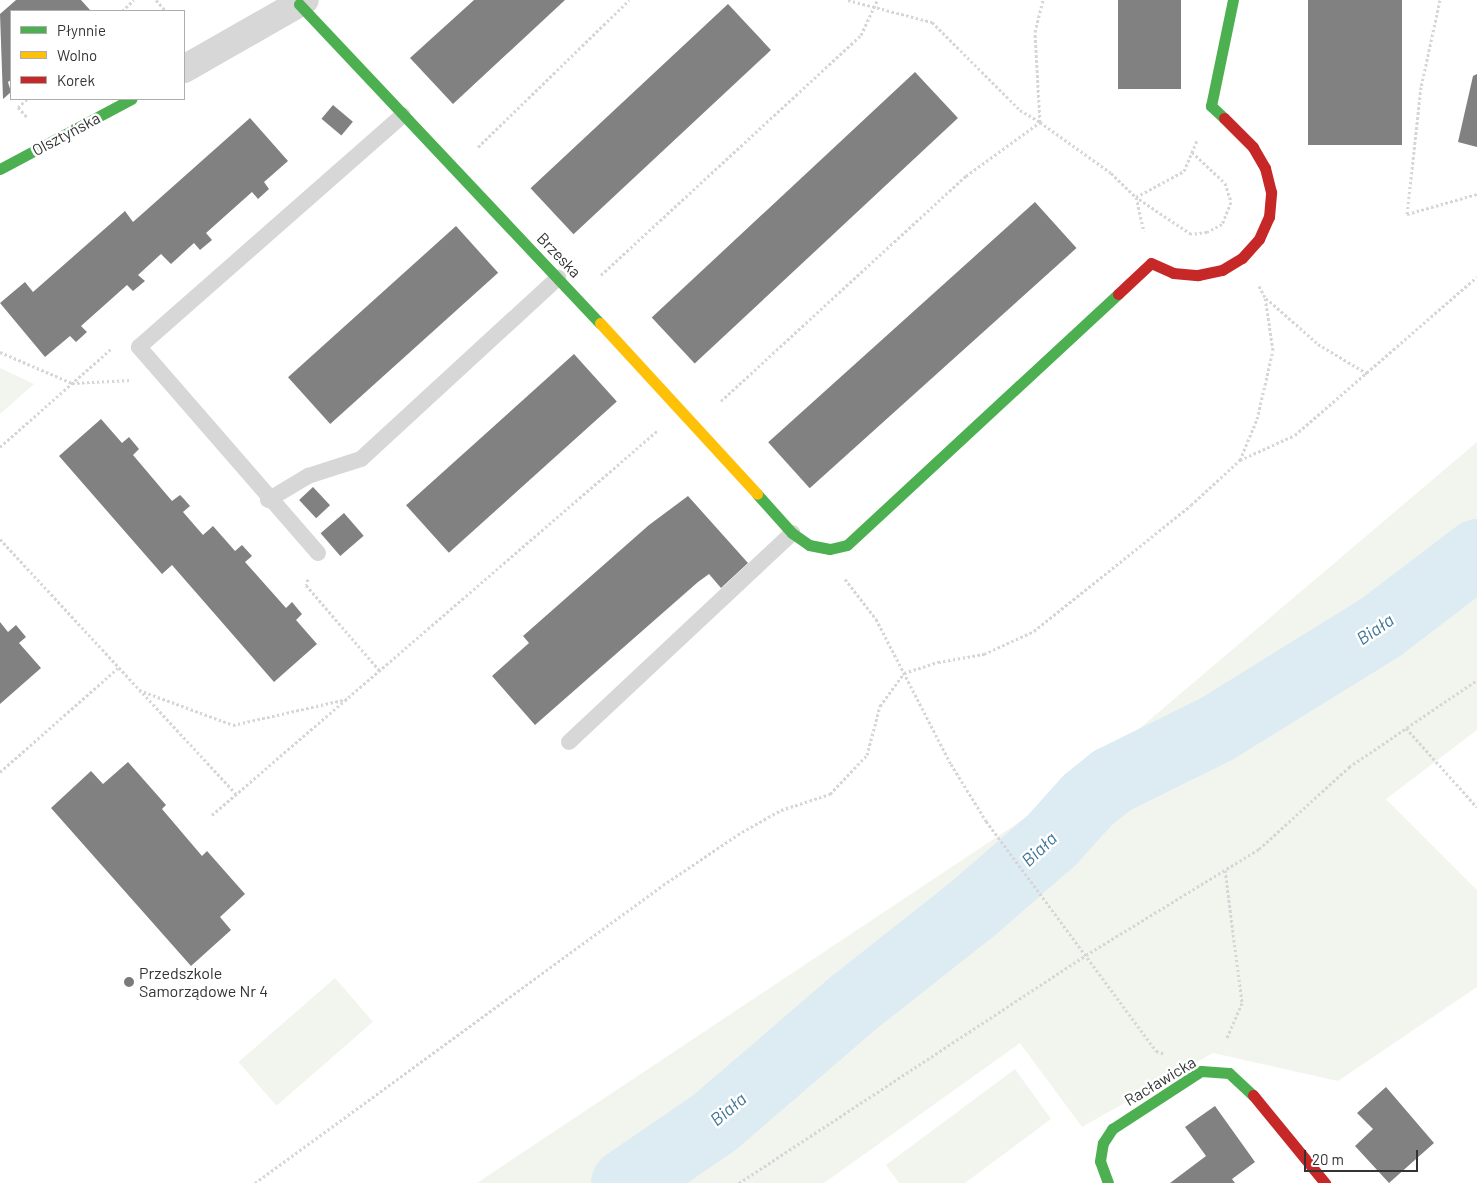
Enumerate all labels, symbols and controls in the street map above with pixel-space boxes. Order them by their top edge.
legend [10,10,185,100]
text: Płynnie [57,21,106,39]
text: Wolno [57,46,97,64]
text: Korek [57,71,95,89]
street label: Olsztyńska [29,108,103,160]
street label: Brzeska [533,228,585,282]
water label: Biała [1352,609,1398,649]
water label: Biała [1017,827,1061,871]
place label: Przedszkole Samorządowe Nr 4 [139,963,268,1001]
marker: Przedszkole Samorządowe Nr 4 [123,976,135,988]
street label: Racławicka [1121,1052,1199,1110]
water label: Biała [706,1088,750,1130]
scale bar [1307,1140,1421,1172]
text: 20 m [1312,1150,1344,1168]

